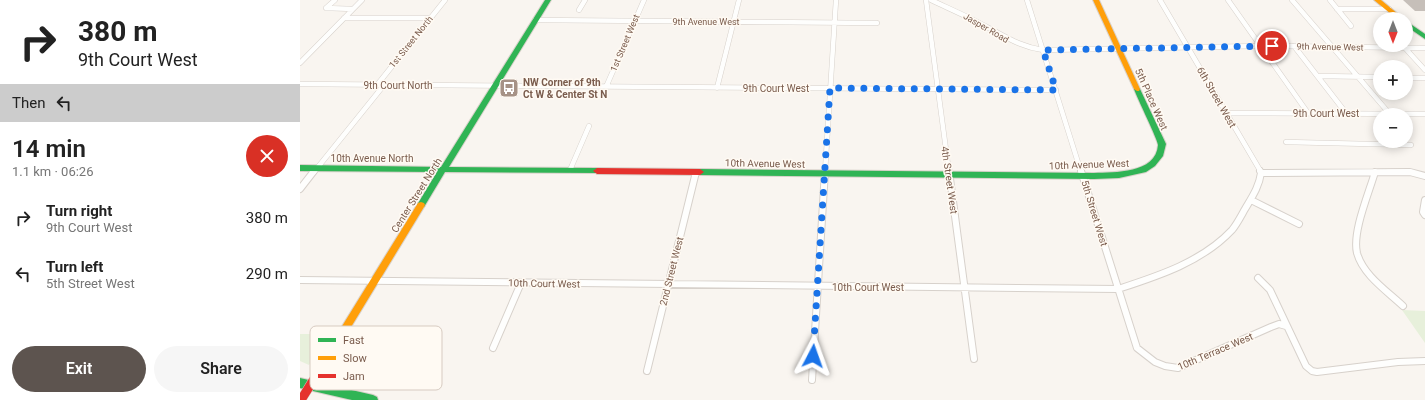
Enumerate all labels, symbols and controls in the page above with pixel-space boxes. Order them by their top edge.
street label: Jasper Road [962,11,1010,45]
north arrow [1373,12,1413,52]
map controls [1373,12,1413,148]
street label: 1st Street West [608,13,642,73]
street label: 1st Street North [387,14,435,70]
text: 380 m [78,15,157,48]
icon: right [12,16,64,68]
street label: 9th Avenue West [672,17,740,27]
pin [1255,29,1289,63]
icon: arrive [1261,35,1283,57]
street label: 9th Avenue West [1296,41,1364,53]
text: 9th Court West [78,49,198,70]
button: + [1373,60,1413,100]
street label: 6th Street West [1195,65,1238,130]
street label: 5th Place West [1133,67,1170,132]
bus stop icon: NW Corner of 9th Ct W & Center St N [498,77,520,99]
place label: NW Corner of 9th Ct W & Center St N [523,77,607,100]
street label: 9th Court North [363,80,433,91]
street label: 9th Court West [743,83,809,94]
icon: left [53,92,75,114]
text: Then [12,94,45,112]
street label: 9th Court West [1293,108,1359,119]
button: − [1373,108,1413,148]
text: 14 min [12,135,86,163]
button: close [246,135,288,177]
street label: 4th Street West [939,146,960,215]
street label: 10th Avenue North [331,153,413,164]
street label: Center Street North [389,156,444,235]
street label: 10th Avenue West [725,157,805,170]
street label: 10th Avenue West [1049,158,1129,171]
text: 1.1 km · 06:26 [12,164,93,179]
street label: 5th Street West [1079,179,1110,247]
text: Turn right [46,202,112,220]
icon: right [12,207,34,229]
text: 380 m [246,209,288,227]
text: 9th Court West [46,220,132,235]
street label: 2nd Street West [658,236,685,307]
text: Turn left [46,258,103,276]
icon: left [12,263,34,285]
text: 290 m [246,265,288,283]
text: 5th Street West [46,276,135,291]
street label: 10th Court West [508,277,580,290]
street label: 10th Court West [832,282,904,293]
legend [310,326,442,390]
street label: 10th Terrace West [1176,331,1254,372]
text: Fast [343,334,365,347]
position arrow [792,335,834,377]
button: Exit [12,346,146,392]
button: Share [154,346,288,392]
text: Slow [343,352,367,365]
text: Jam [343,370,365,383]

